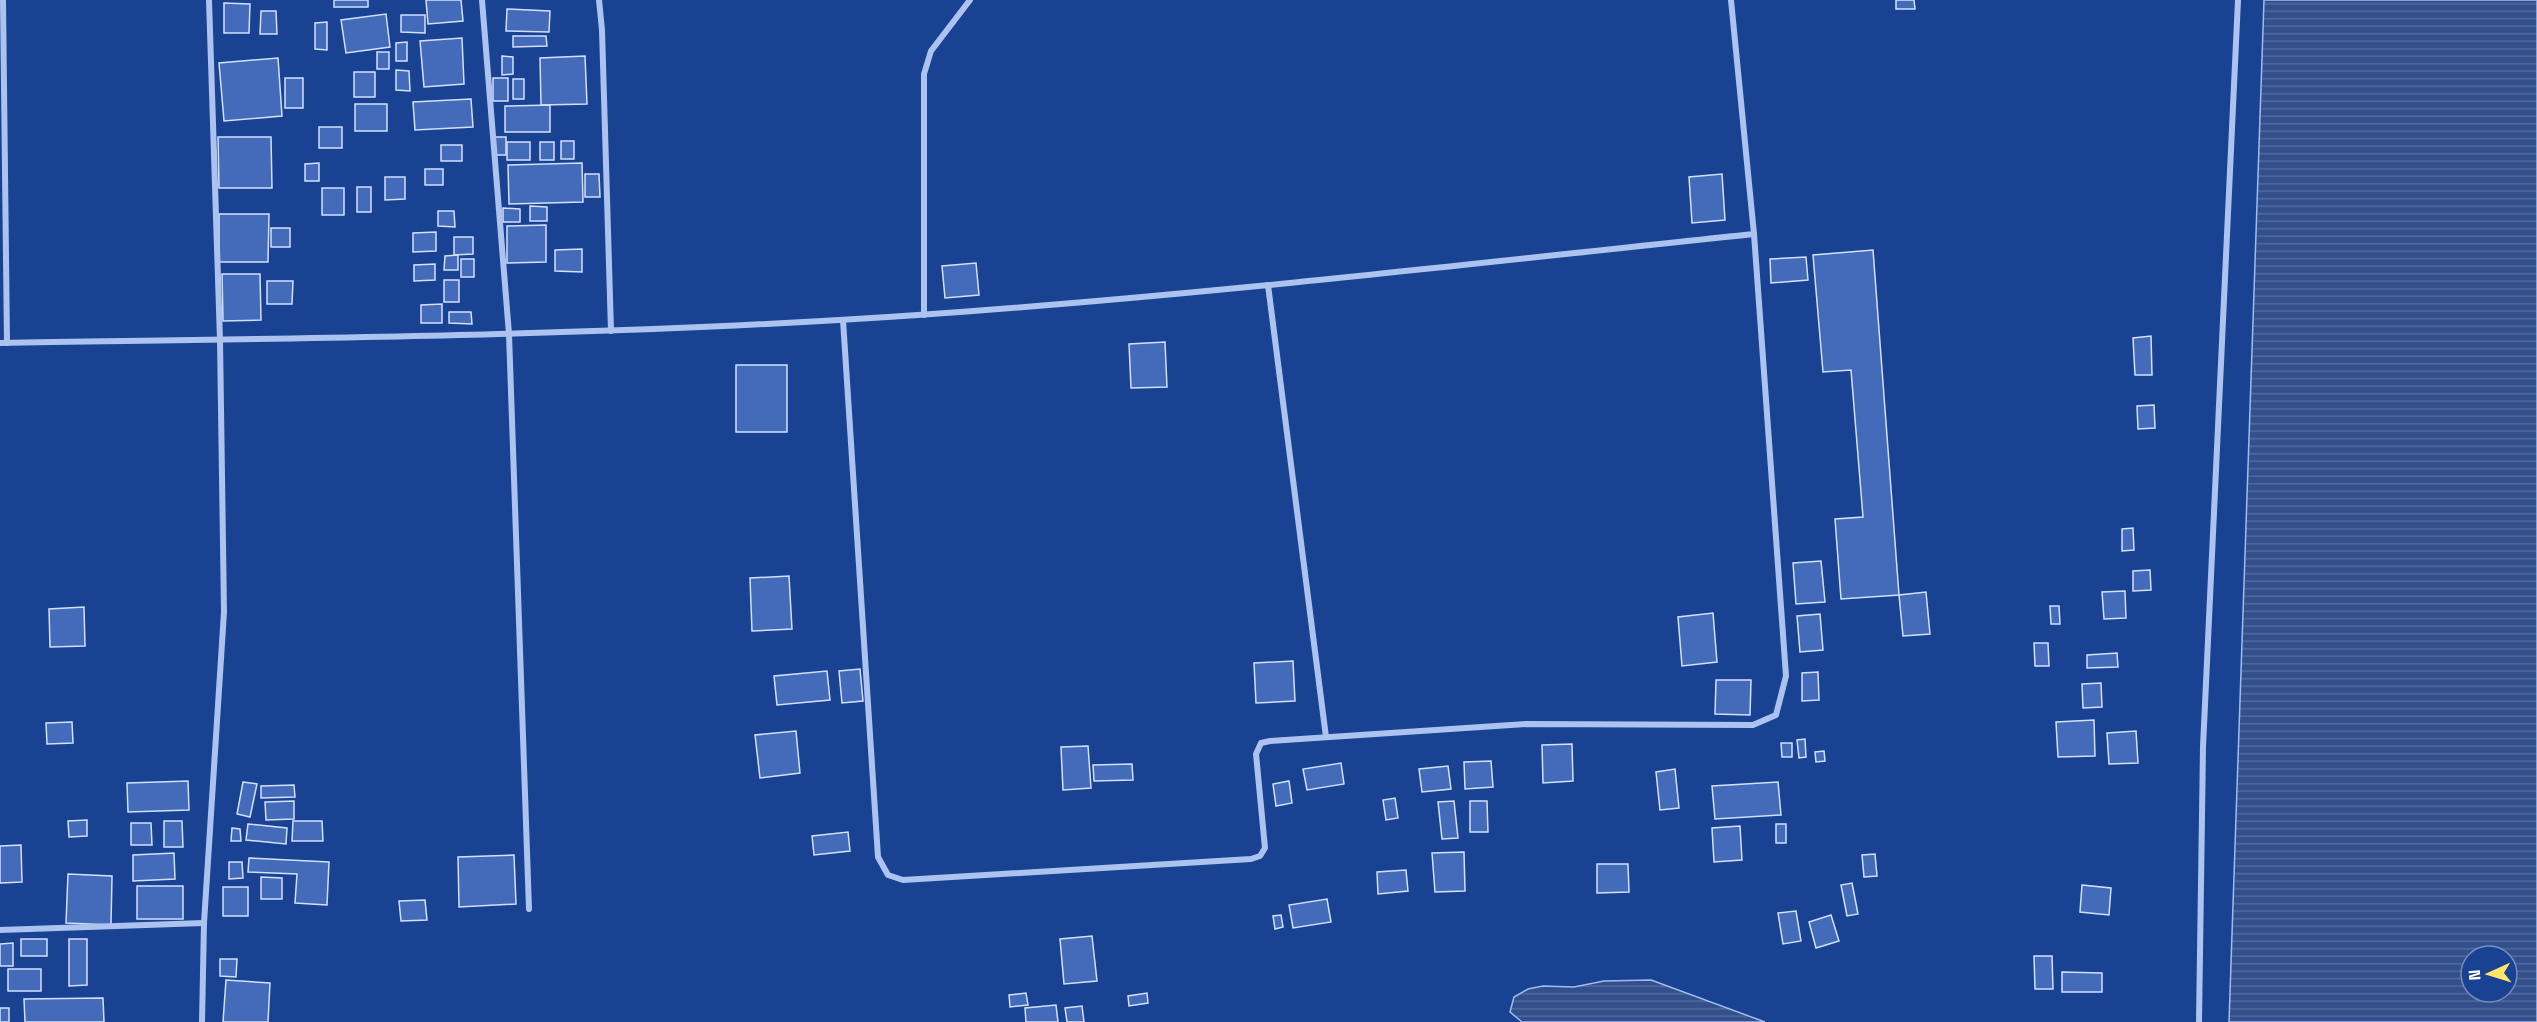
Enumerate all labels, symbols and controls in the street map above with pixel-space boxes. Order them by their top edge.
north arrow [2459,944,2519,1004]
text: N [2464,969,2485,981]

